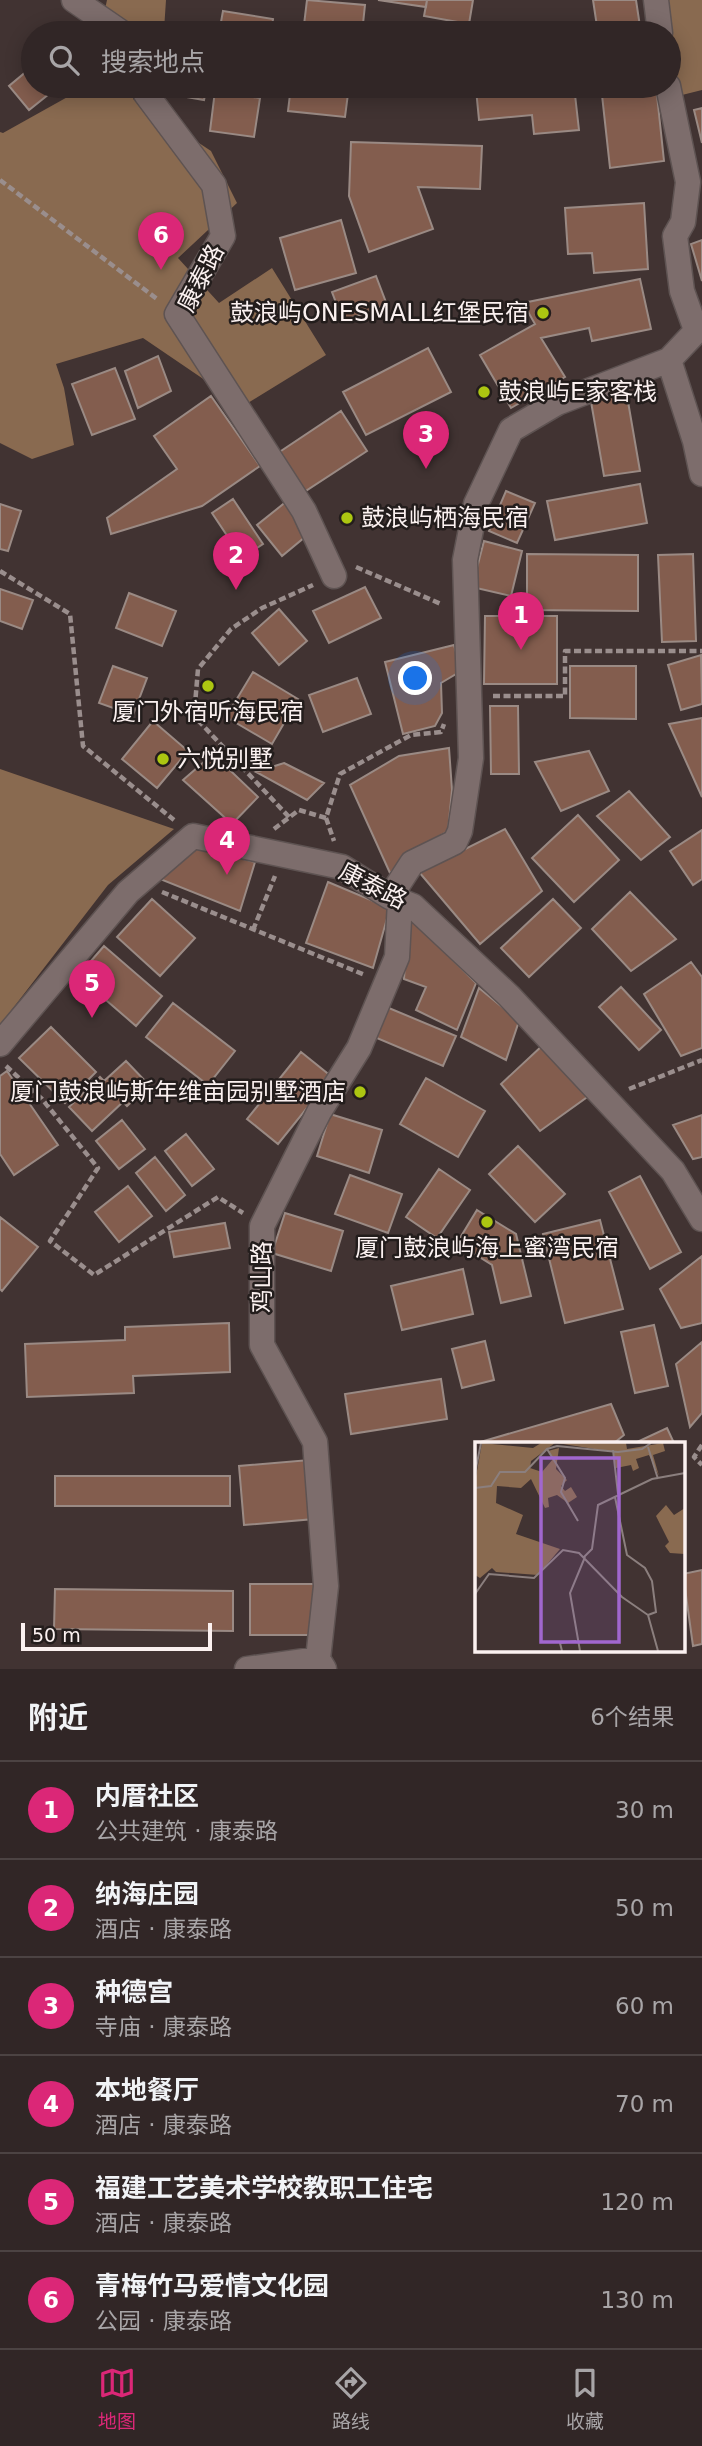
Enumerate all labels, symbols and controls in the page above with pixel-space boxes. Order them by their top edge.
search box [21,21,681,98]
icon: search [45,41,83,79]
text: 搜索地点 [101,47,205,77]
pin: 6 [138,212,184,270]
street label: 康泰路 [172,240,230,316]
place label: 鼓浪屿ONESMALL红堡民宿 [230,299,529,327]
marker: 鼓浪屿ONESMALL红堡民宿 [535,305,551,321]
place label: 鼓浪屿E家客栈 [498,378,657,406]
marker: 鼓浪屿E家客栈 [476,384,492,400]
pin: 3 [403,411,449,469]
place label: 鼓浪屿栖海民宿 [361,504,529,532]
marker: 鼓浪屿栖海民宿 [339,510,355,526]
pin: 2 [213,532,259,590]
pin: 1 [498,592,544,650]
your location [398,661,432,695]
marker: 厦门外宿听海民宿 [200,678,216,694]
place label: 厦门外宿听海民宿 [112,698,304,726]
place label: 六悦别墅 [177,745,273,773]
marker: 六悦别墅 [155,751,171,767]
pin: 4 [204,817,250,875]
street label: 康泰路 [335,857,411,915]
pin: 5 [69,960,115,1018]
place label: 厦门鼓浪屿斯年维亩园别墅酒店 [10,1078,346,1106]
marker: 厦门鼓浪屿斯年维亩园别墅酒店 [352,1084,368,1100]
marker: 厦门鼓浪屿海上蜜湾民宿 [479,1214,495,1230]
place label: 厦门鼓浪屿海上蜜湾民宿 [355,1234,619,1262]
street label: 鸡山路 [248,1241,276,1313]
inset map [475,1442,684,1652]
scale bar [21,1620,212,1652]
text: 50 m [32,1624,81,1646]
text: 附近 [28,1700,88,1735]
text: 6个结果 [590,1704,674,1730]
text: 内厝社区 [95,1781,199,1811]
text: 1 [43,1797,59,1823]
text: 30 m [615,1797,674,1823]
text: 公共建筑 · 康泰路 [95,1818,278,1844]
text: 纳海庄园 [95,1879,199,1909]
text: 2 [43,1895,59,1921]
text: 50 m [615,1895,674,1921]
text: 酒店 · 康泰路 [95,1916,232,1942]
text: 种德宫 [95,1977,173,2007]
text: 3 [43,1993,59,2019]
text: 60 m [615,1993,674,2019]
text: 寺庙 · 康泰路 [95,2014,232,2040]
text: 本地餐厅 [95,2075,199,2105]
text: 4 [43,2091,59,2117]
text: 70 m [615,2091,674,2117]
text: 酒店 · 康泰路 [95,2112,232,2138]
text: 福建工艺美术学校教职工住宅 [95,2173,433,2203]
text: 5 [43,2189,59,2215]
text: 120 m [600,2189,674,2215]
text: 酒店 · 康泰路 [95,2210,232,2236]
text: 青梅竹马爱情文化园 [95,2271,329,2301]
text: 6 [43,2287,59,2313]
text: 130 m [600,2287,674,2313]
text: 公园 · 康泰路 [95,2308,232,2334]
tab: 地图 [98,2364,136,2433]
tab: 路线 [332,2364,370,2433]
tab: 收藏 [566,2364,604,2433]

